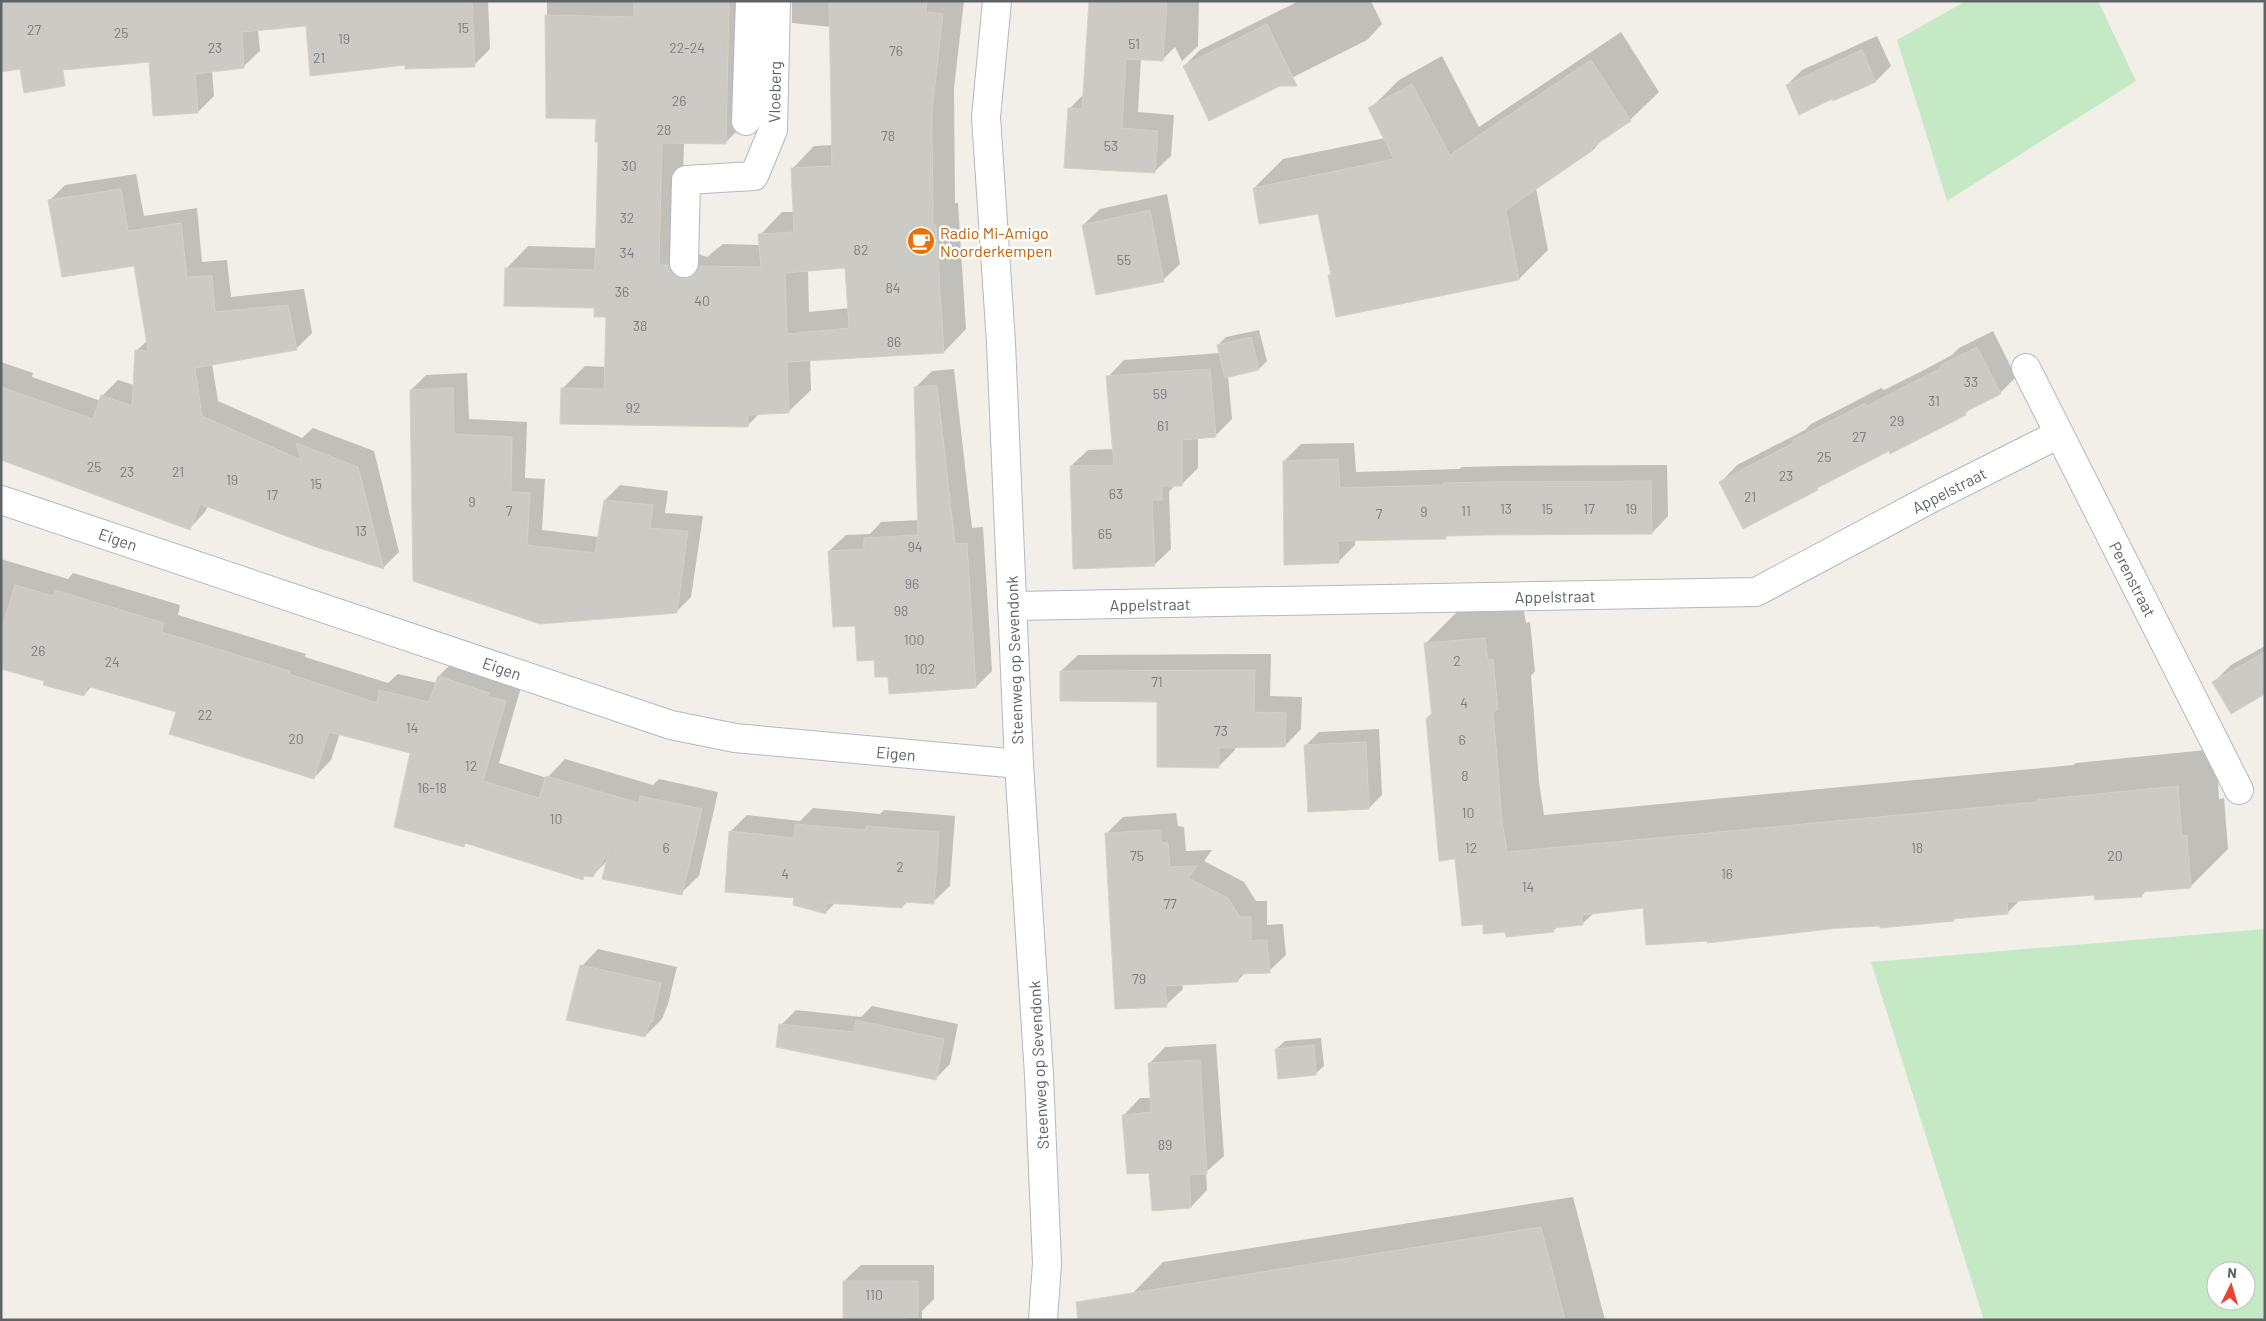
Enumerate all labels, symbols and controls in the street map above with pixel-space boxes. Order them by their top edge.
house number: 15 [457,19,469,36]
house number: 27 [27,21,41,38]
house number: 25 [114,24,128,41]
house number: 19 [338,30,350,47]
house number: 51 [1128,35,1140,52]
house number: 23 [208,39,222,56]
house number: 22-24 [669,39,705,56]
house number: 76 [889,42,903,59]
house number: 21 [313,49,325,66]
street label: Vloeberg [764,61,784,123]
house number: 26 [672,92,686,109]
house number: 28 [657,121,671,138]
house number: 78 [881,127,895,144]
house number: 53 [1104,137,1118,154]
house number: 30 [621,157,637,174]
house number: 32 [620,209,634,226]
place label: Radio Mi-Amigo Noorderkempen [940,223,1052,260]
cafe icon: Radio Mi-Amigo Noorderkempen [906,226,936,256]
house number: 82 [854,241,868,258]
house number: 34 [620,244,634,261]
house number: 55 [1117,251,1131,268]
house number: 84 [885,279,901,296]
house number: 36 [615,283,629,300]
house number: 40 [694,292,710,309]
house number: 38 [633,317,647,334]
house number: 86 [887,333,901,350]
house number: 33 [1964,373,1978,390]
house number: 59 [1153,385,1167,402]
house number: 31 [1928,392,1940,409]
house number: 92 [626,399,640,416]
house number: 29 [1890,412,1904,429]
house number: 61 [1157,417,1169,434]
house number: 27 [1852,428,1866,445]
house number: 25 [1817,448,1831,465]
house number: 25 [87,458,101,475]
house number: 23 [120,463,134,480]
house number: 21 [172,463,184,480]
street label: Appelstraat [1909,463,1989,517]
house number: 23 [1779,467,1793,484]
house number: 19 [226,471,238,488]
house number: 15 [310,475,322,492]
house number: 63 [1109,485,1123,502]
house number: 17 [266,486,278,503]
house number: 21 [1744,488,1756,505]
house number: 9 [468,493,476,510]
house number: 13 [1500,500,1512,517]
house number: 15 [1541,500,1553,517]
house number: 17 [1583,500,1595,517]
house number: 19 [1625,500,1637,517]
house number: 7 [506,502,513,519]
house number: 11 [1461,502,1471,519]
house number: 9 [1420,503,1428,520]
house number: 7 [1376,505,1383,522]
house number: 13 [355,522,367,539]
street label: Eigen [96,524,140,554]
house number: 65 [1098,525,1112,542]
house number: 94 [907,538,923,555]
street label: Perenstraat [2106,538,2160,620]
house number: 96 [905,575,919,592]
street label: Steenweg op Sevendonk [1002,575,1026,745]
street label: Appelstraat [1514,586,1596,606]
street label: Appelstraat [1109,594,1191,614]
house number: 98 [894,602,908,619]
house number: 100 [904,631,924,648]
house number: 26 [31,642,45,659]
house number: 2 [1453,652,1461,669]
house number: 24 [104,653,120,670]
street label: Eigen [480,653,524,683]
house number: 102 [915,660,935,677]
house number: 71 [1151,673,1163,690]
house number: 4 [1460,694,1468,711]
house number: 22 [197,706,213,723]
house number: 14 [406,719,418,736]
house number: 73 [1214,722,1228,739]
house number: 20 [288,730,304,747]
house number: 6 [1458,731,1466,748]
street label: Eigen [876,742,916,764]
house number: 12 [465,757,477,774]
house number: 8 [1461,767,1469,784]
house number: 16-18 [417,779,447,796]
house number: 10 [1462,804,1474,821]
house number: 10 [550,810,562,827]
house number: 6 [662,839,670,856]
house number: 12 [1465,839,1477,856]
house number: 18 [1911,839,1923,856]
house number: 75 [1130,847,1144,864]
house number: 20 [2107,847,2123,864]
house number: 2 [896,858,904,875]
house number: 4 [781,865,789,882]
house number: 16 [1721,865,1733,882]
house number: 14 [1522,878,1534,895]
house number: 77 [1163,895,1177,912]
house number: 79 [1132,970,1146,987]
street label: Steenweg op Sevendonk [1024,980,1052,1150]
house number: 89 [1158,1136,1172,1153]
north arrow [2206,1261,2256,1311]
text: N [2227,1264,2238,1281]
house number: 110 [865,1286,883,1303]

